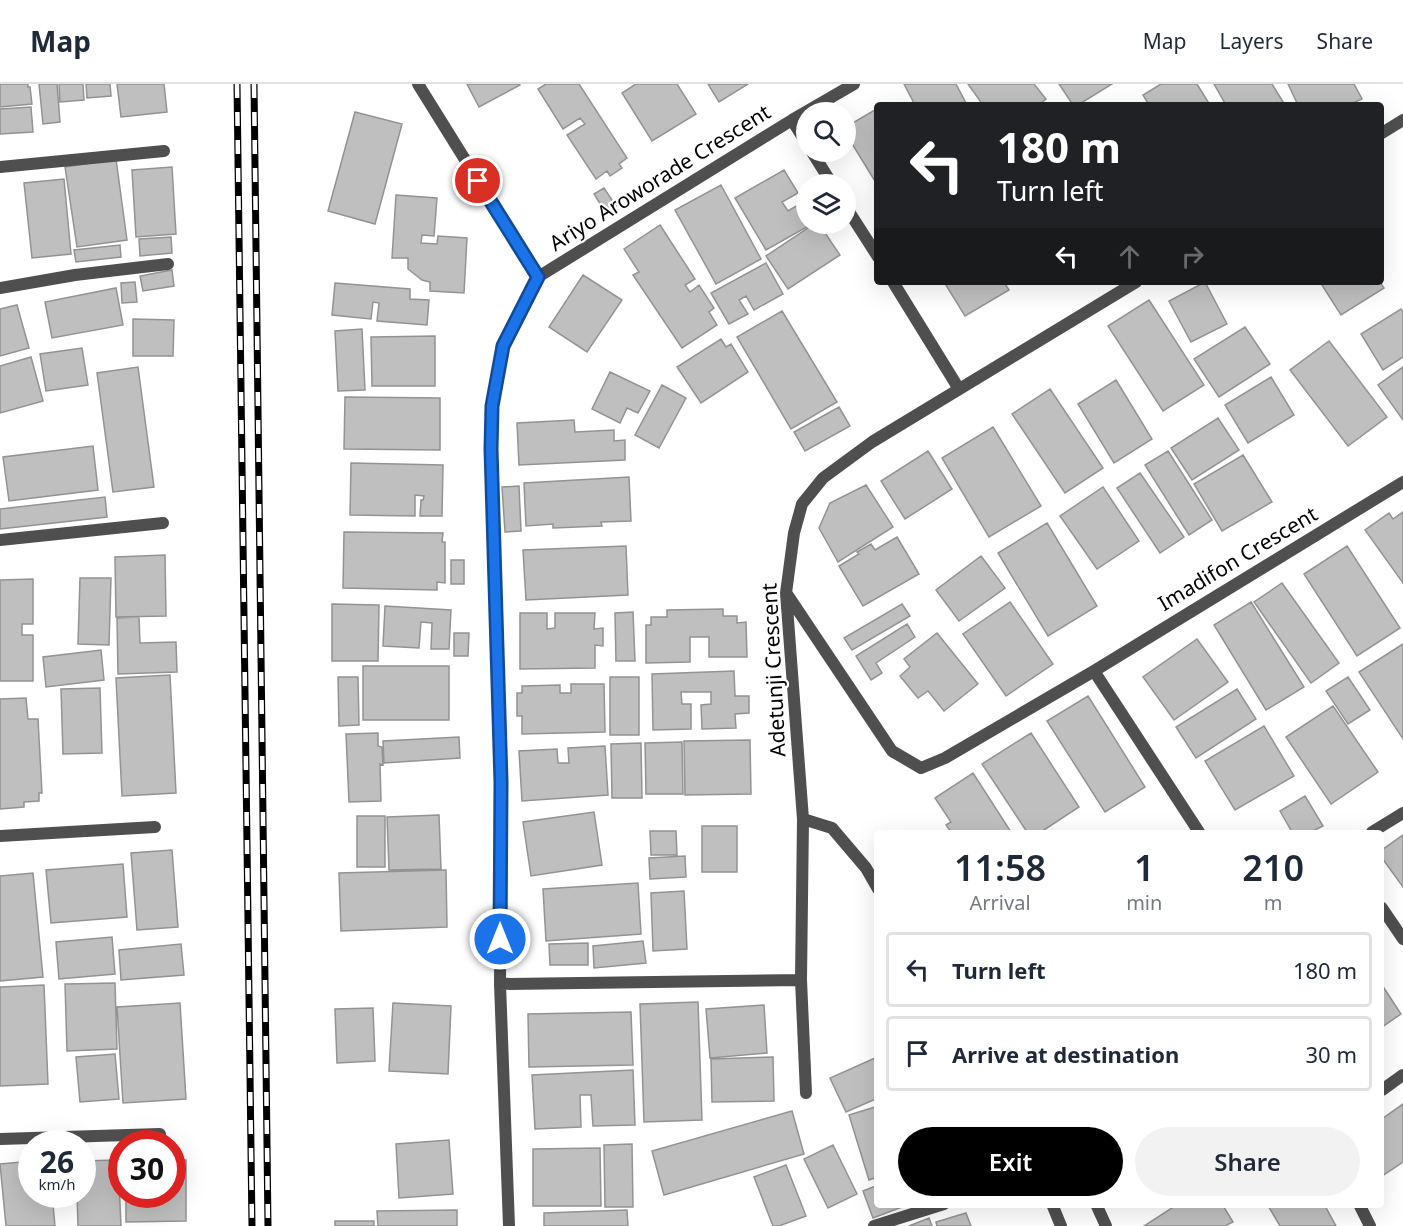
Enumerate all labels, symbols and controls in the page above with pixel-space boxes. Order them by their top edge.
text: Map [30,22,91,60]
text: Map [1143,27,1187,55]
text: Layers [1220,27,1284,55]
text: Share [1317,27,1373,55]
street label: Ariyo Aroworade Crescent [544,97,776,257]
map controls [796,102,856,234]
button: search [796,102,856,162]
text: 180 m [997,118,1121,175]
icon: left [898,126,976,204]
pin [452,155,503,206]
icon: arrive [461,164,494,197]
text: Turn left [997,172,1103,209]
button: layers [796,174,856,234]
icon: left [1050,240,1083,273]
icon: ahead [1113,240,1146,273]
icon: right [1176,240,1209,273]
street label: Imadifon Crescent [1153,499,1323,617]
street label: Adetunji Crescent [754,582,792,758]
text: 11:58 [954,843,1046,892]
text: 1 [1134,843,1155,892]
text: 210 [1242,843,1304,892]
text: Arrival [970,889,1031,916]
text: min [1126,889,1162,916]
text: m [1264,889,1283,916]
position arrow [468,907,532,971]
icon: left [901,953,934,986]
text: Turn left [952,955,1046,985]
text: 180 m [1293,955,1357,985]
icon: arrive [901,1037,934,1070]
text: Arrive at destination [952,1039,1179,1069]
text: 30 m [1306,1039,1357,1069]
button: Exit [898,1127,1123,1196]
button: Share [1135,1127,1360,1196]
speed limit sign: 30 [108,1130,186,1208]
text: 26 [40,1141,74,1182]
text: km/h [39,1174,75,1194]

